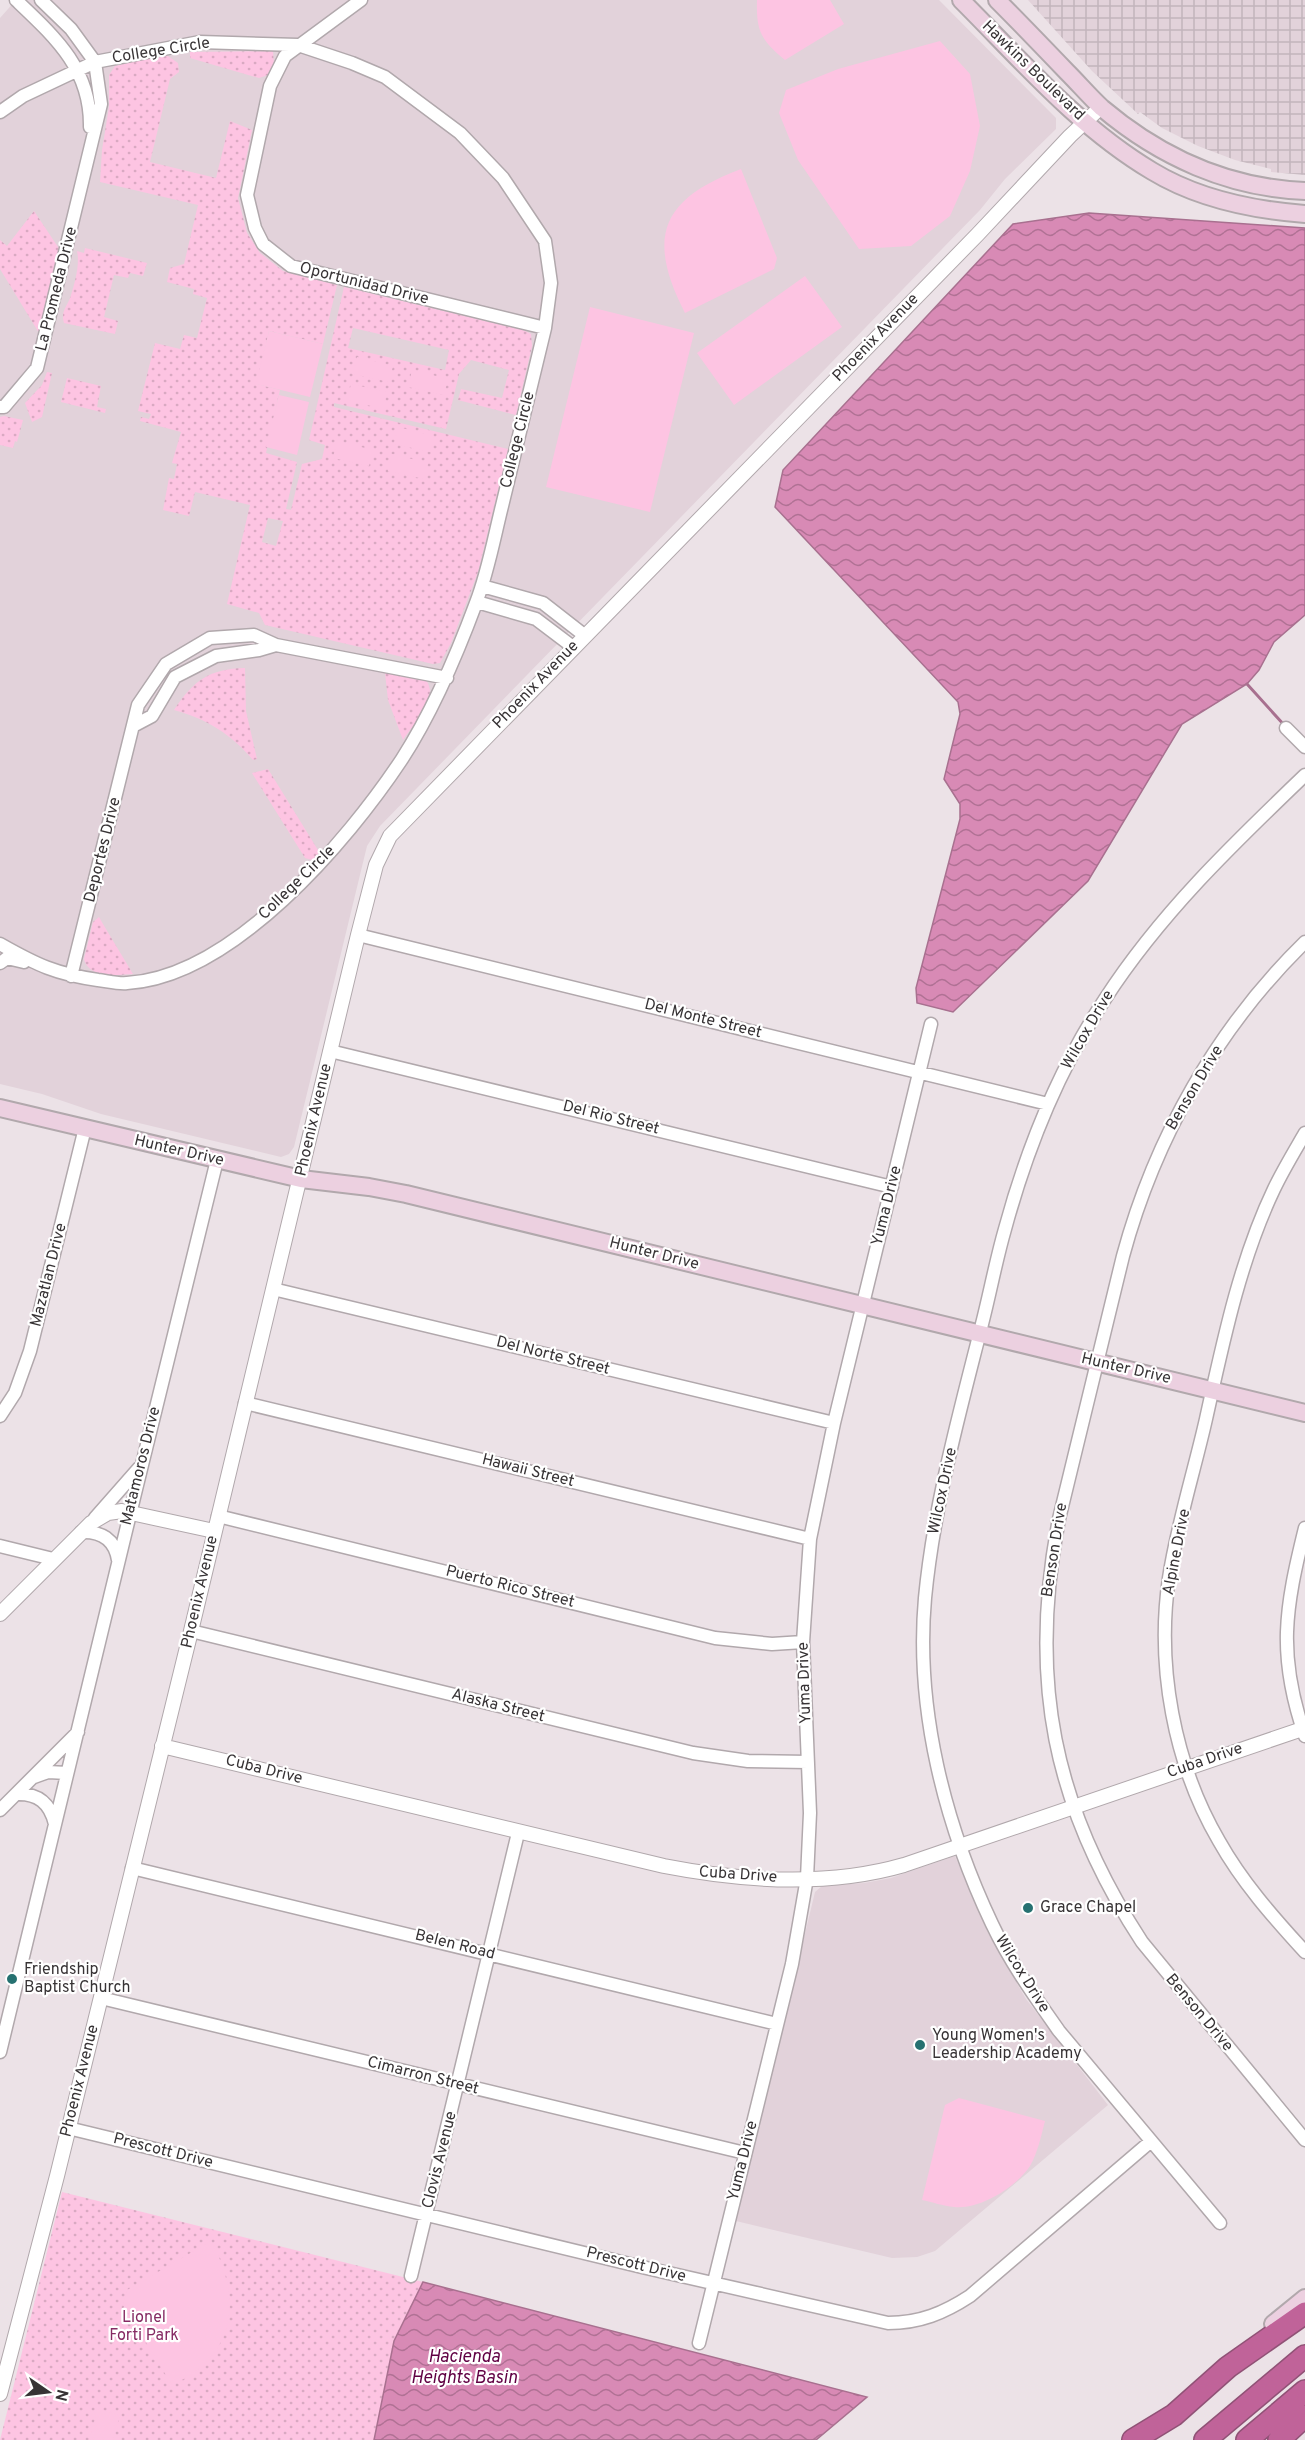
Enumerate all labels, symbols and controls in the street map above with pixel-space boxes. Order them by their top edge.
street label: Hawkins Boulevard [977,17,1089,125]
street label: College Circle [111,33,211,69]
street label: La Promeda Drive [32,225,82,353]
street label: Oportunidad Drive [297,258,431,310]
street label: Phoenix Avenue [829,290,923,386]
street label: College Circle [496,390,540,490]
street label: Phoenix Avenue [489,637,583,733]
street label: Deportes Drive [80,795,126,905]
street label: College Circle [254,841,340,925]
street label: Wilcox Drive [1057,987,1119,1073]
street label: Del Monte Street [642,995,764,1043]
street label: Benson Drive [1162,1042,1228,1134]
street label: Phoenix Avenue [291,1062,337,1178]
street label: Del Rio Street [561,1096,661,1140]
street label: Hunter Drive [132,1131,226,1171]
street label: Yuma Drive [867,1164,907,1248]
street label: Mazatlan Drive [26,1221,72,1329]
street label: Hunter Drive [607,1233,701,1275]
street label: Del Norte Street [494,1332,612,1380]
street label: Hunter Drive [1079,1349,1173,1389]
street label: Matamoros Drive [117,1405,165,1527]
street label: Wilcox Drive [924,1446,962,1536]
street label: Hawaii Street [480,1450,576,1492]
street label: Benson Drive [1038,1501,1072,1599]
street label: Alpine Drive [1159,1507,1195,1597]
street label: Phoenix Avenue [177,1534,223,1650]
street label: Puerto Rico Street [443,1561,577,1613]
street label: Yuma Drive [794,1642,816,1724]
street label: Alaska Street [449,1685,547,1727]
street label: Cuba Drive [1165,1739,1245,1783]
street label: Cuba Drive [223,1751,305,1789]
street label: Cuba Drive [698,1862,778,1888]
place label: Grace Chapel [1040,1898,1136,1918]
marker: Grace Chapel [1021,1901,1035,1915]
street label: Belen Road [413,1925,497,1965]
street label: Wilcox Drive [990,1931,1054,2017]
place label: Friendship Baptist Church [24,1960,130,1998]
street label: Benson Drive [1161,1970,1237,2056]
marker: Friendship Baptist Church [5,1972,19,1986]
street label: Phoenix Avenue [56,2023,104,2139]
place label: Young Women's Leadership Academy [932,2026,1082,2064]
marker: Young Women's Leadership Academy [913,2038,927,2052]
street label: Cimarron Street [365,2052,481,2100]
street label: Clovis Avenue [418,2109,462,2211]
street label: Yuma Drive [723,2119,763,2203]
street label: Prescott Drive [111,2129,215,2173]
street label: Prescott Drive [584,2243,688,2287]
park label: Lionel Forti Park [109,2308,179,2346]
water label: Hacienda Heights Basin [411,2346,517,2390]
north arrow [18,2362,78,2422]
text: N [50,2387,72,2403]

